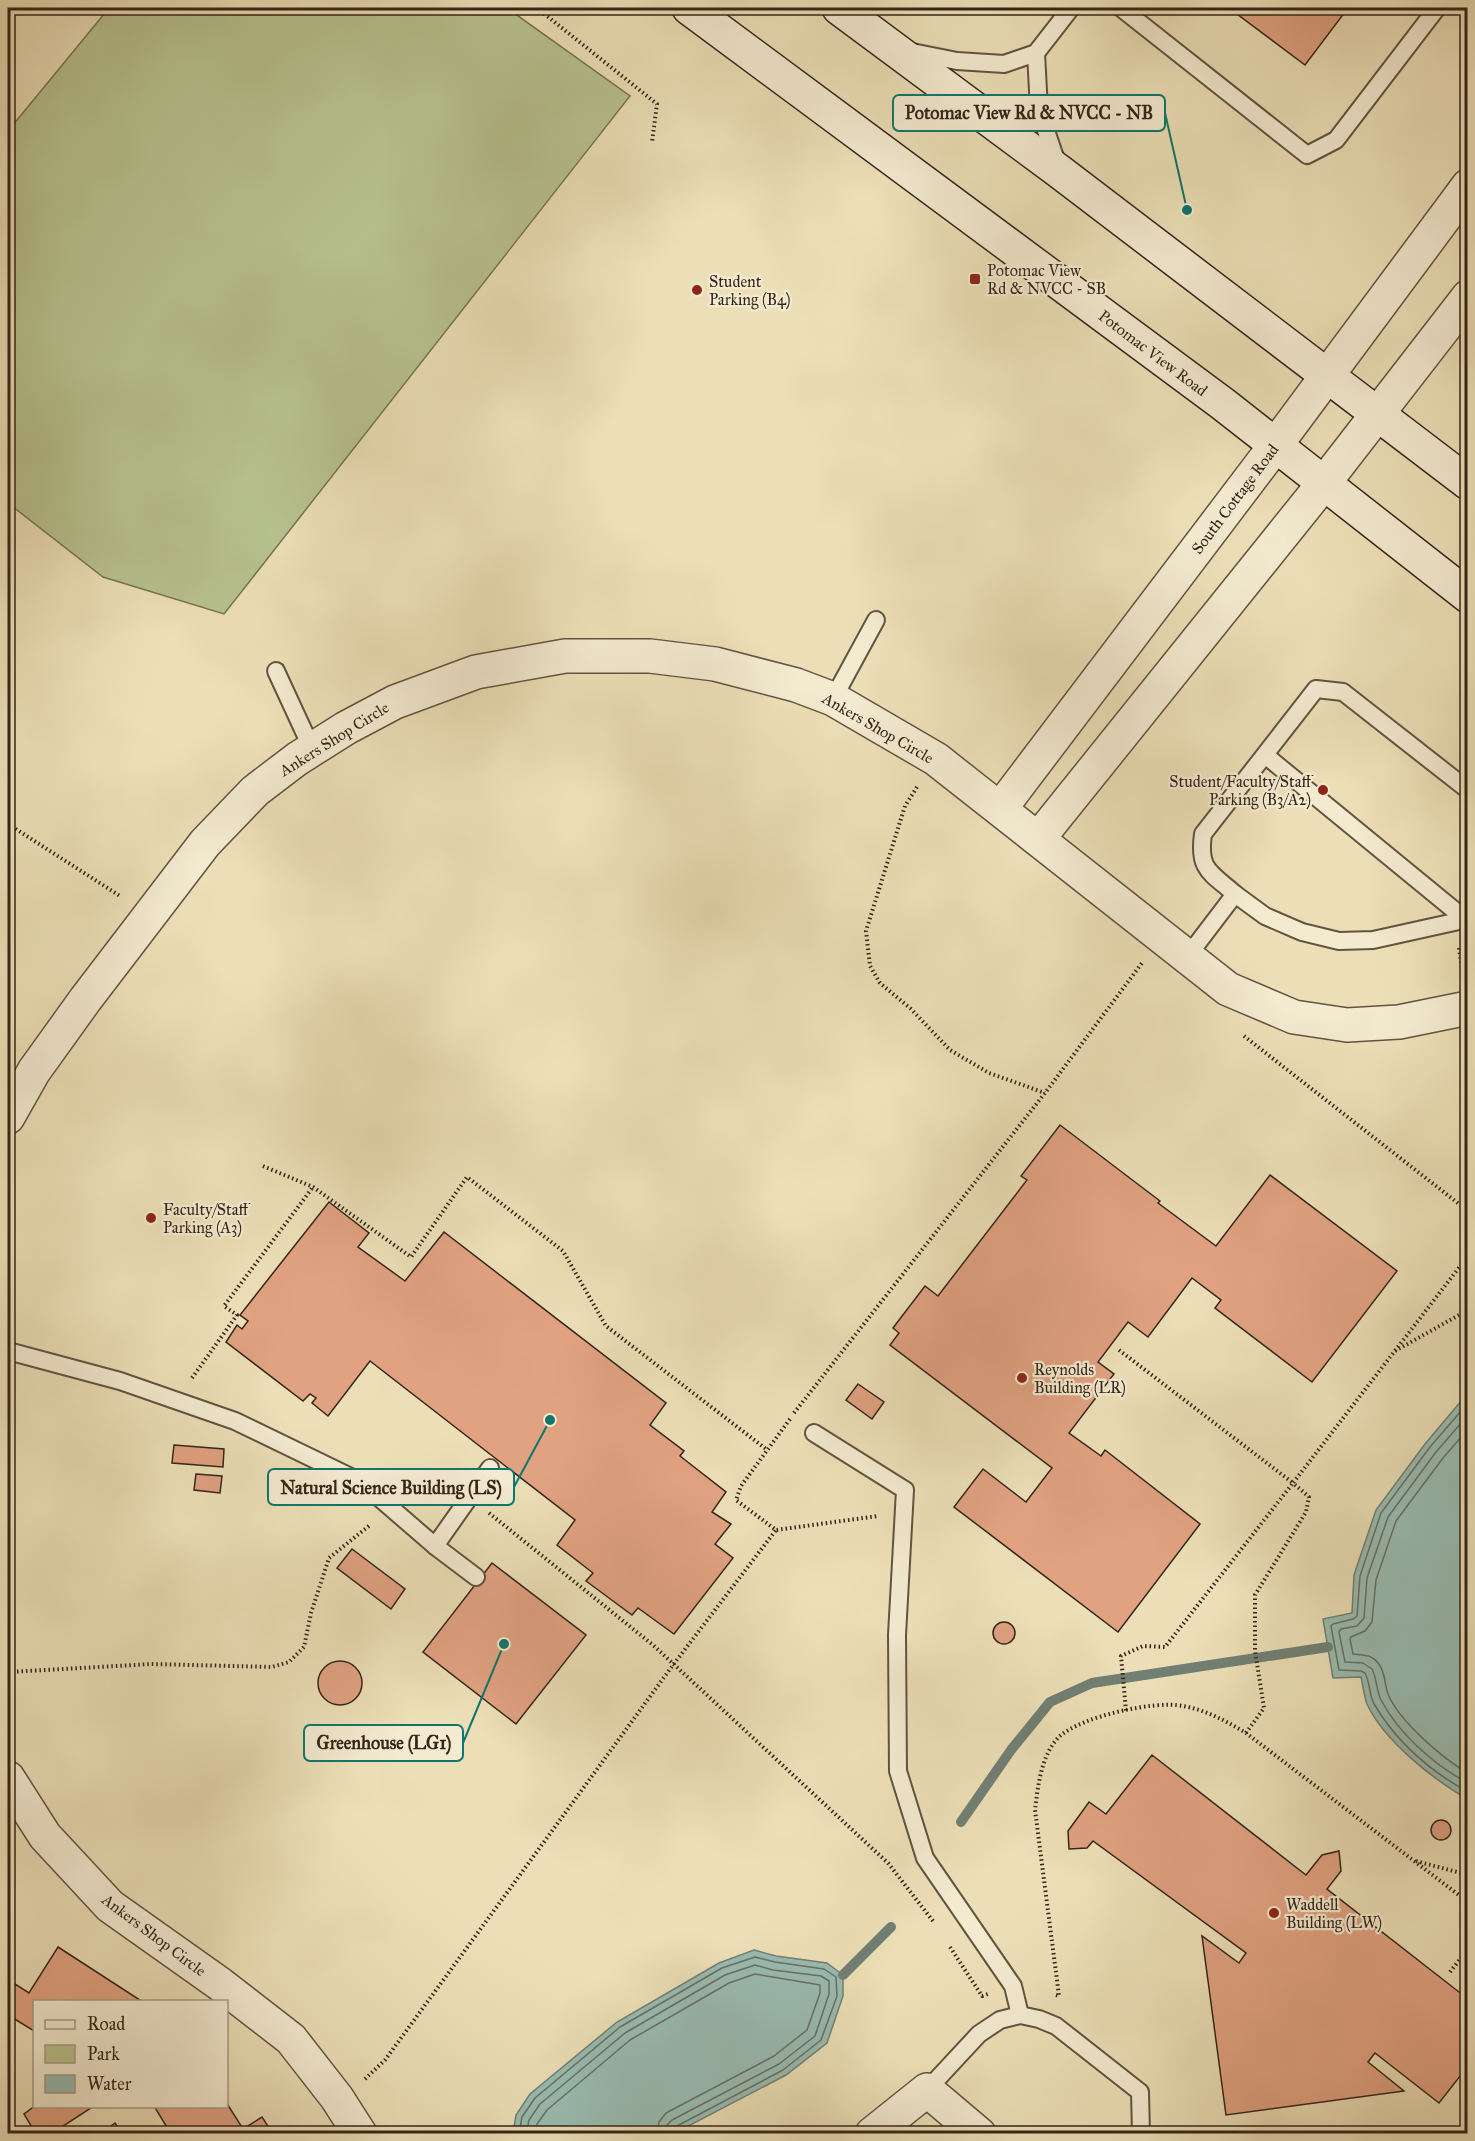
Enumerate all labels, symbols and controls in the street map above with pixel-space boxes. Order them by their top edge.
callout: Potomac View Rd & NVCC - NB [893,95,1165,131]
text: Potomac View Rd & NVCC - NB [905,102,1153,124]
place label: Potomac View Rd & NVCC - SB [987,261,1106,298]
place label: Student Parking (B4) [709,272,790,310]
marker: Potomac View Rd & NVCC - SB [968,272,982,286]
marker: Student Parking (B4) [690,283,704,297]
street label: Potomac View Road [1095,306,1211,400]
street label: South Cottage Road [1187,440,1283,558]
street label: Ankers Shop Circle [818,688,937,768]
street label: Ankers Shop Circle [275,698,392,781]
place label: Student/Faculty/Staff Parking (B3/A2) [1169,772,1313,810]
marker: Student/Faculty/Staff Parking (B3/A2) [1316,783,1330,797]
place label: Faculty/Staff Parking (A3) [163,1200,250,1238]
marker: Faculty/Staff Parking (A3) [144,1211,158,1225]
place label: Reynolds Building (LR) [1034,1360,1126,1398]
marker: Reynolds Building (LR) [1015,1371,1029,1385]
callout: Natural Science Building (LS) [268,1469,514,1505]
text: Natural Science Building (LS) [280,1477,502,1500]
callout: Greenhouse (LG1) [304,1725,463,1761]
text: Greenhouse (LG1) [317,1732,451,1755]
street label: Ankers Shop Circle [97,1889,210,1980]
place label: Waddell Building (LW) [1286,1895,1382,1933]
marker: Waddell Building (LW) [1267,1906,1281,1920]
legend [33,2000,228,2108]
text: Road [87,2013,125,2035]
text: Park [87,2043,120,2065]
text: Water [87,2073,132,2095]

